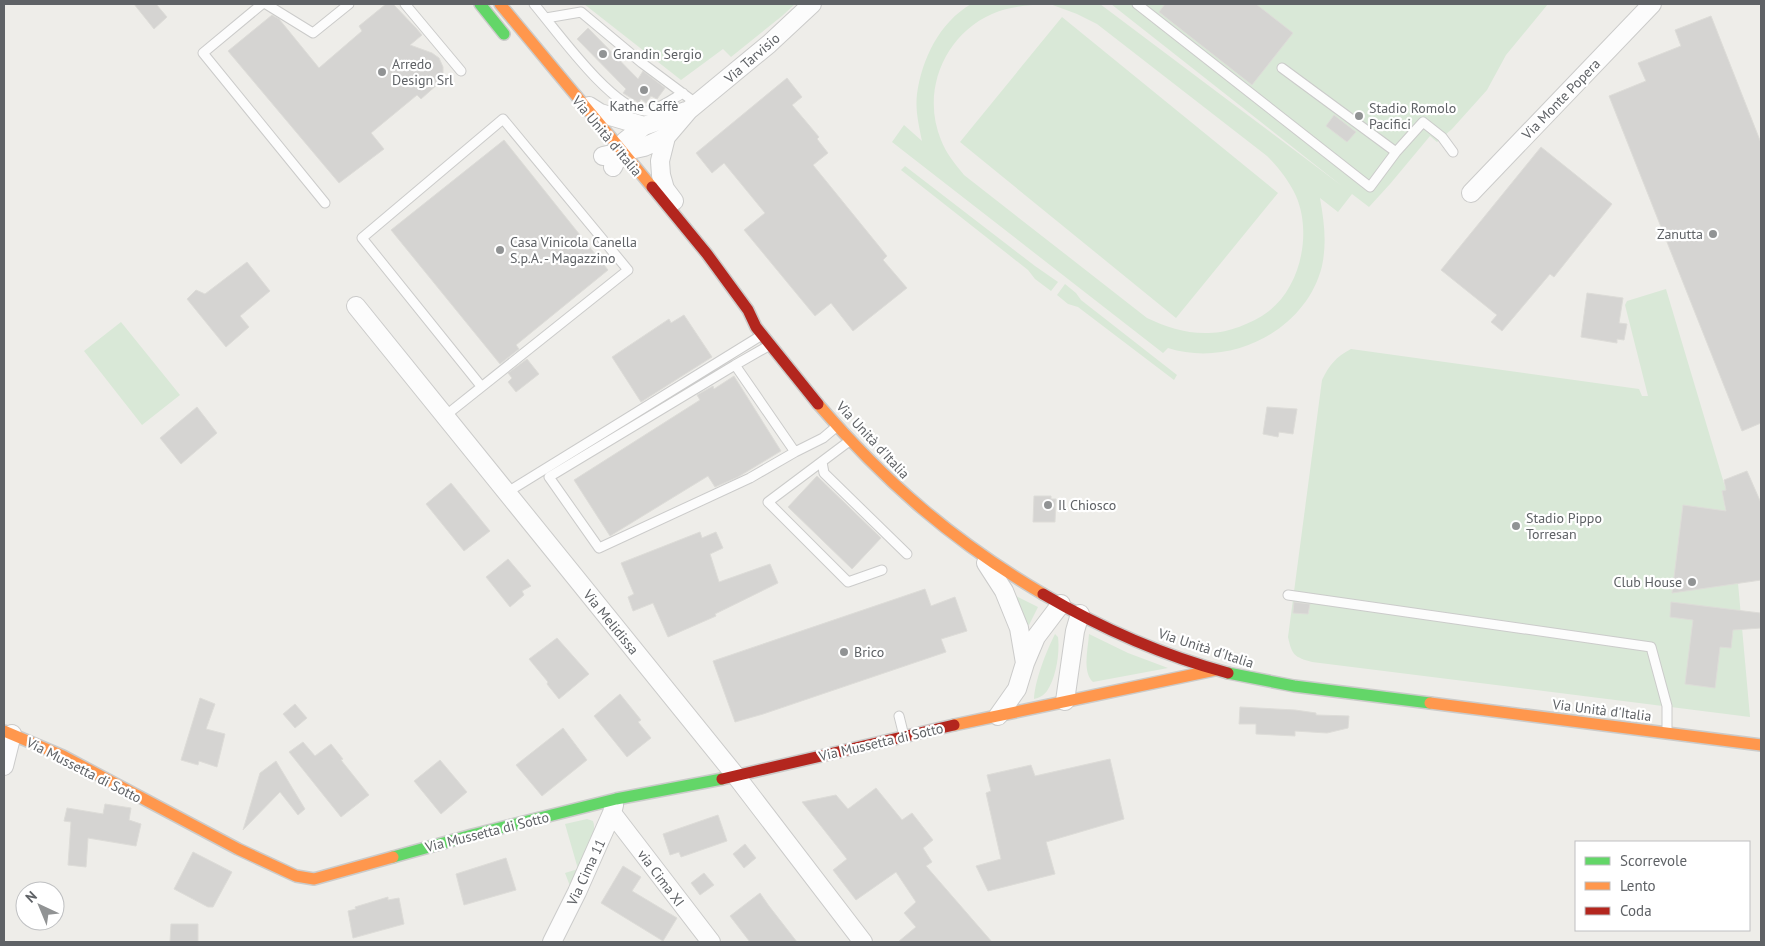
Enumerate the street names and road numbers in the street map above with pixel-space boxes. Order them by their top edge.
street label: Via Tarvisio [720,29,783,88]
street label: Via Monte Popera [1517,55,1604,144]
street label: Via Unità d'Italia [567,91,646,180]
street label: Via Unità d'Italia [832,397,914,483]
street label: Via Melidissa [579,585,643,658]
street label: Via Unità d'Italia [1155,624,1256,672]
street label: Via Unità d'Italia [1551,695,1653,725]
street label: Via Mussetta di Sotto [816,719,945,765]
street label: Via Mussetta di Sotto [22,733,145,807]
street label: Via Mussetta di Sotto [422,808,551,856]
street label: Via Cima 11 [562,836,609,909]
street label: via Cima XI [634,846,688,910]

